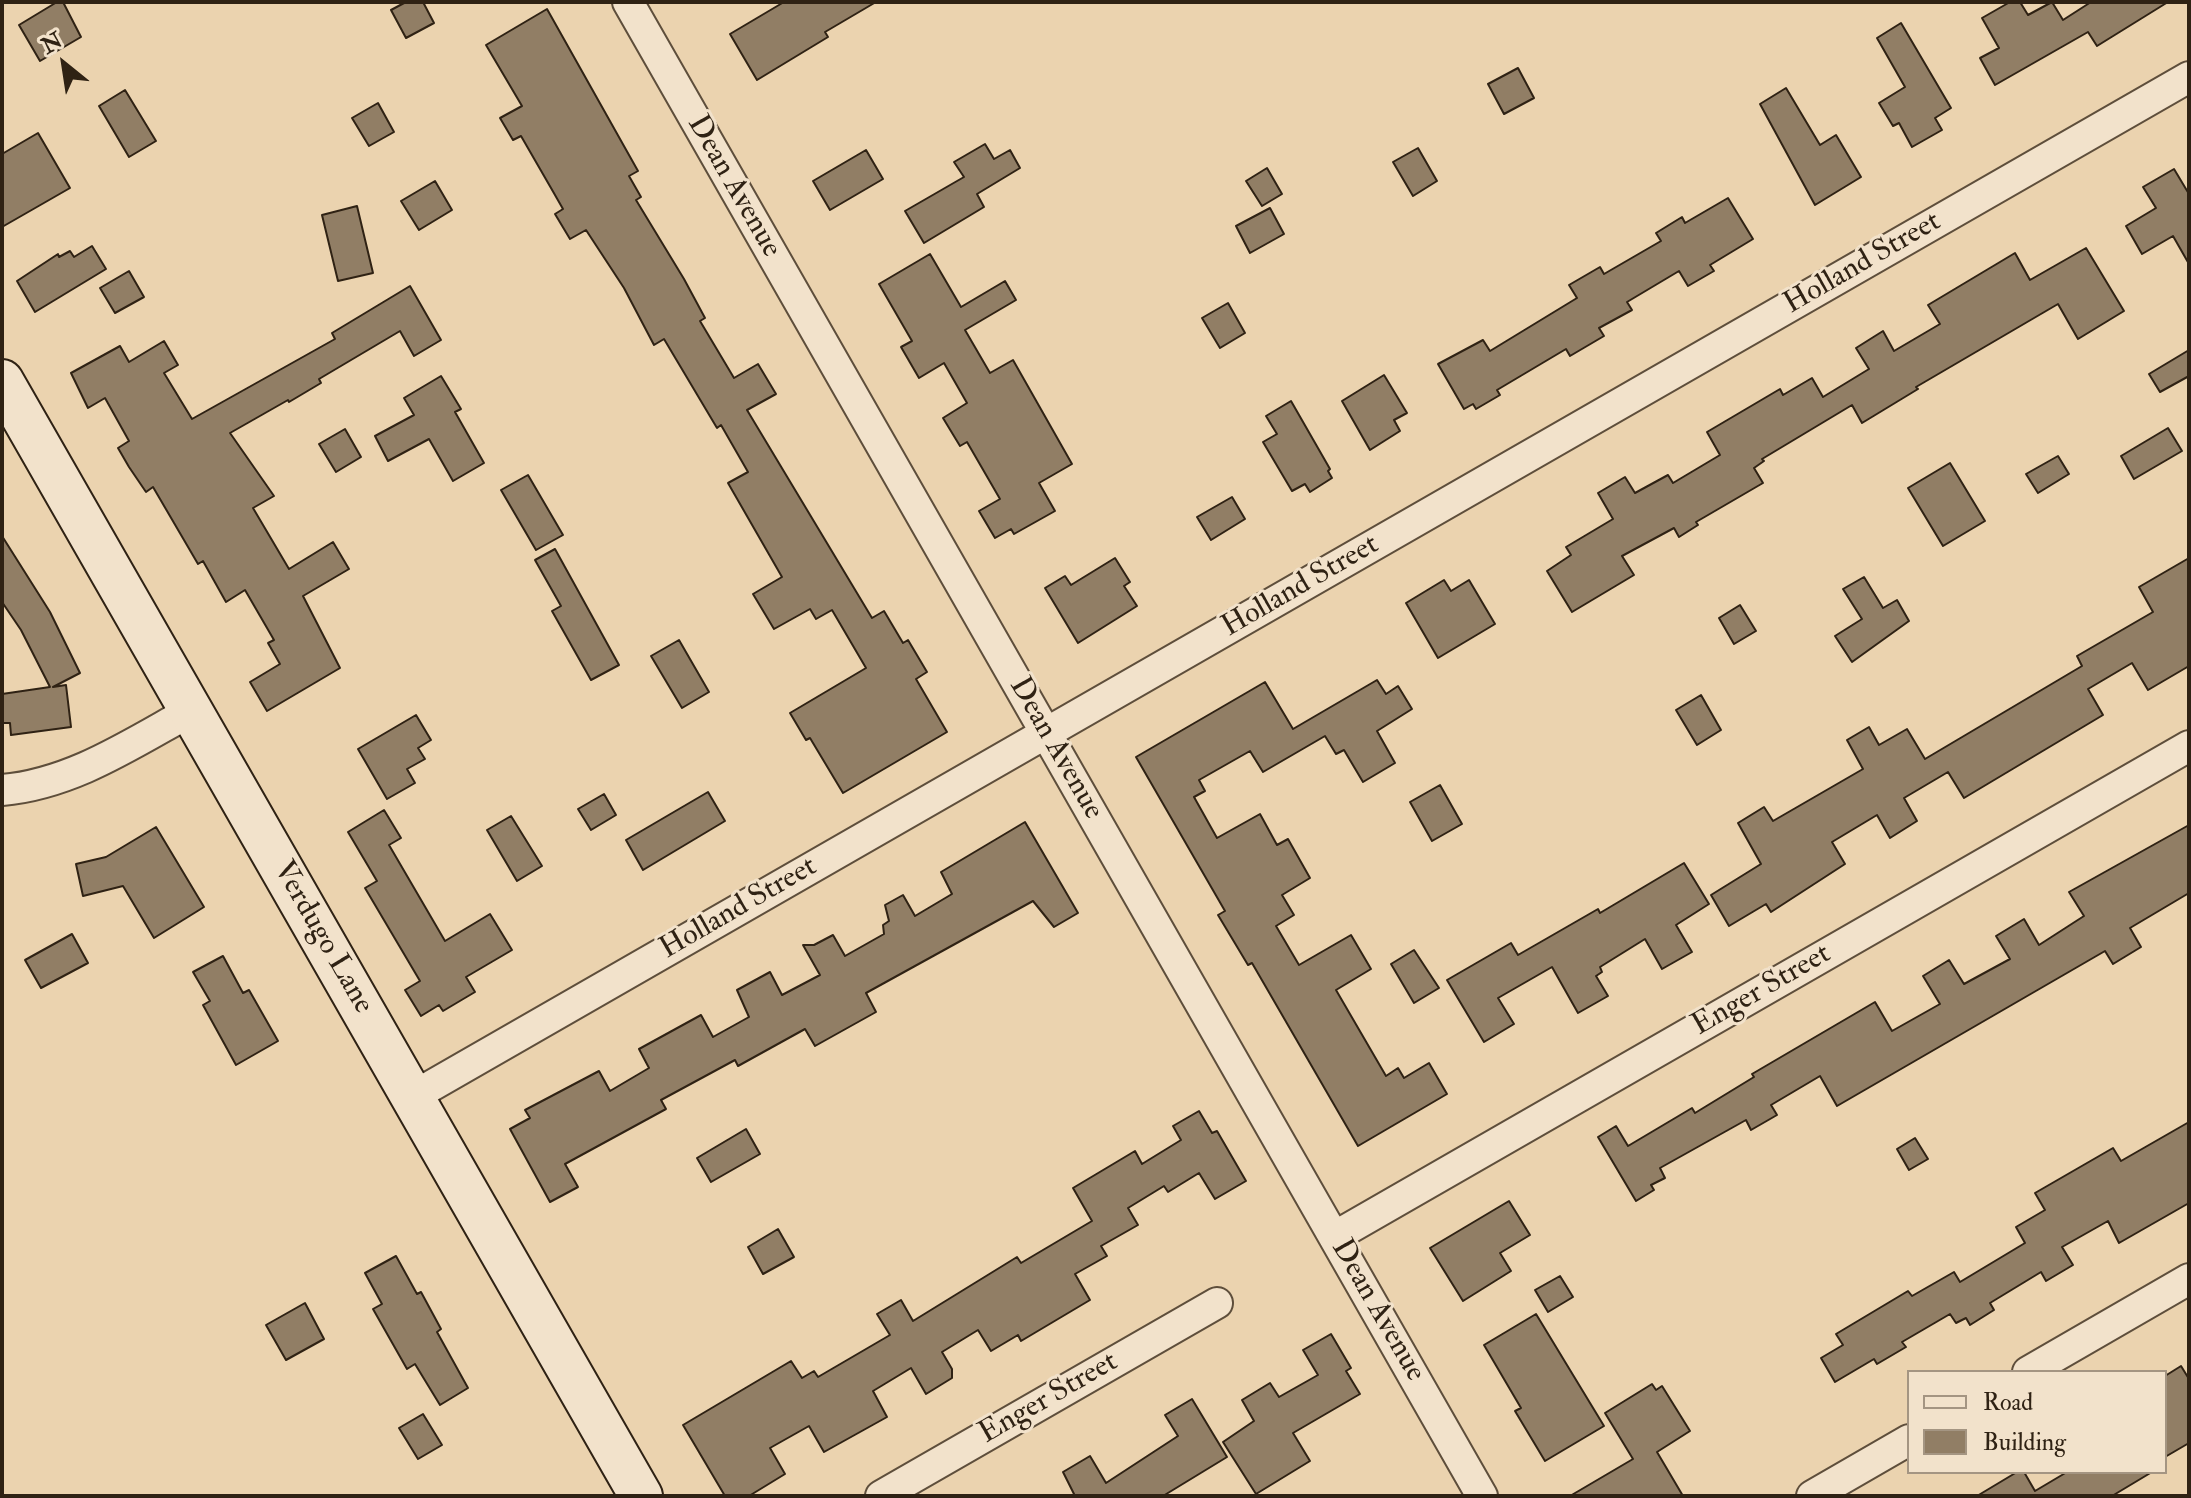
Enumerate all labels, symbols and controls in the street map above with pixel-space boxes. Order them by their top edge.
north arrow [24,24,104,104]
text: N [36,26,68,60]
street label: Dean Avenue [678,110,788,264]
street label: Holland Street [1778,205,1948,323]
street label: Holland Street [1216,528,1386,646]
street label: Dean Avenue [1000,672,1110,826]
street label: Holland Street [654,850,824,968]
street label: Verdugo Lane [264,855,380,1021]
street label: Enger Street [1686,937,1838,1045]
street label: Dean Avenue [1322,1234,1432,1388]
street label: Enger Street [973,1345,1125,1453]
legend [1907,1370,2167,1474]
text: Road [1983,1387,2033,1418]
text: Building [1983,1427,2066,1458]

